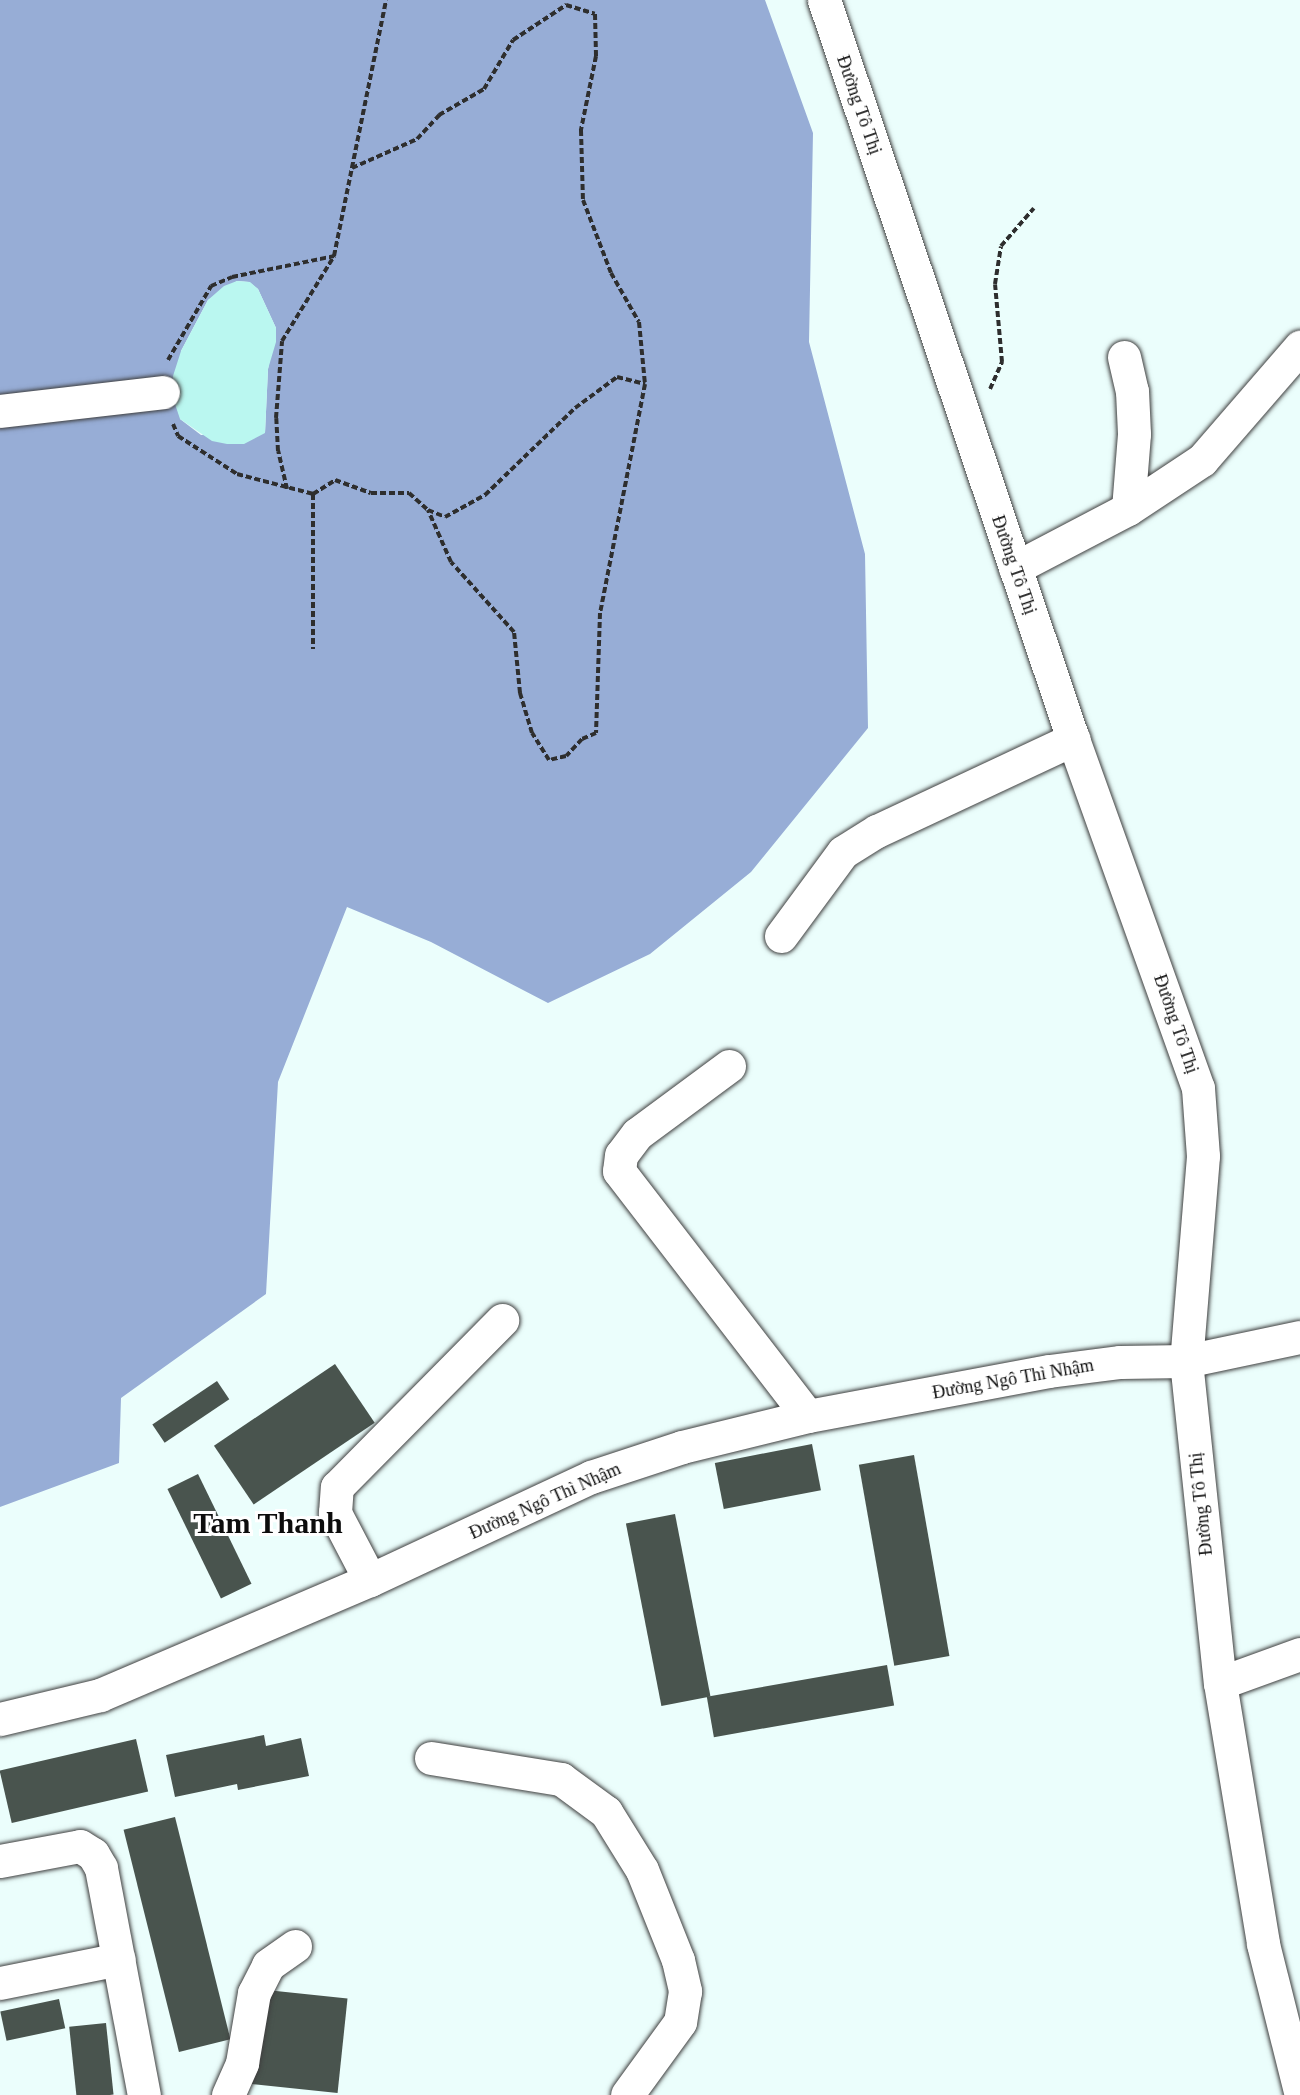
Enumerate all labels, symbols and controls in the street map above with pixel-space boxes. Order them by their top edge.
street label: Đường Tô Thị [832,52,886,158]
street label: Đường Tô Thị [987,512,1041,618]
street label: Đường Tô Thị [1149,971,1203,1077]
street label: Đường Ngô Thì Nhậm [930,1354,1096,1404]
street label: Đường Tô Thị [1185,1451,1217,1557]
street label: Đường Ngô Thì Nhậm [466,1458,624,1544]
district label: Tam Thanh [193,1505,343,1541]

